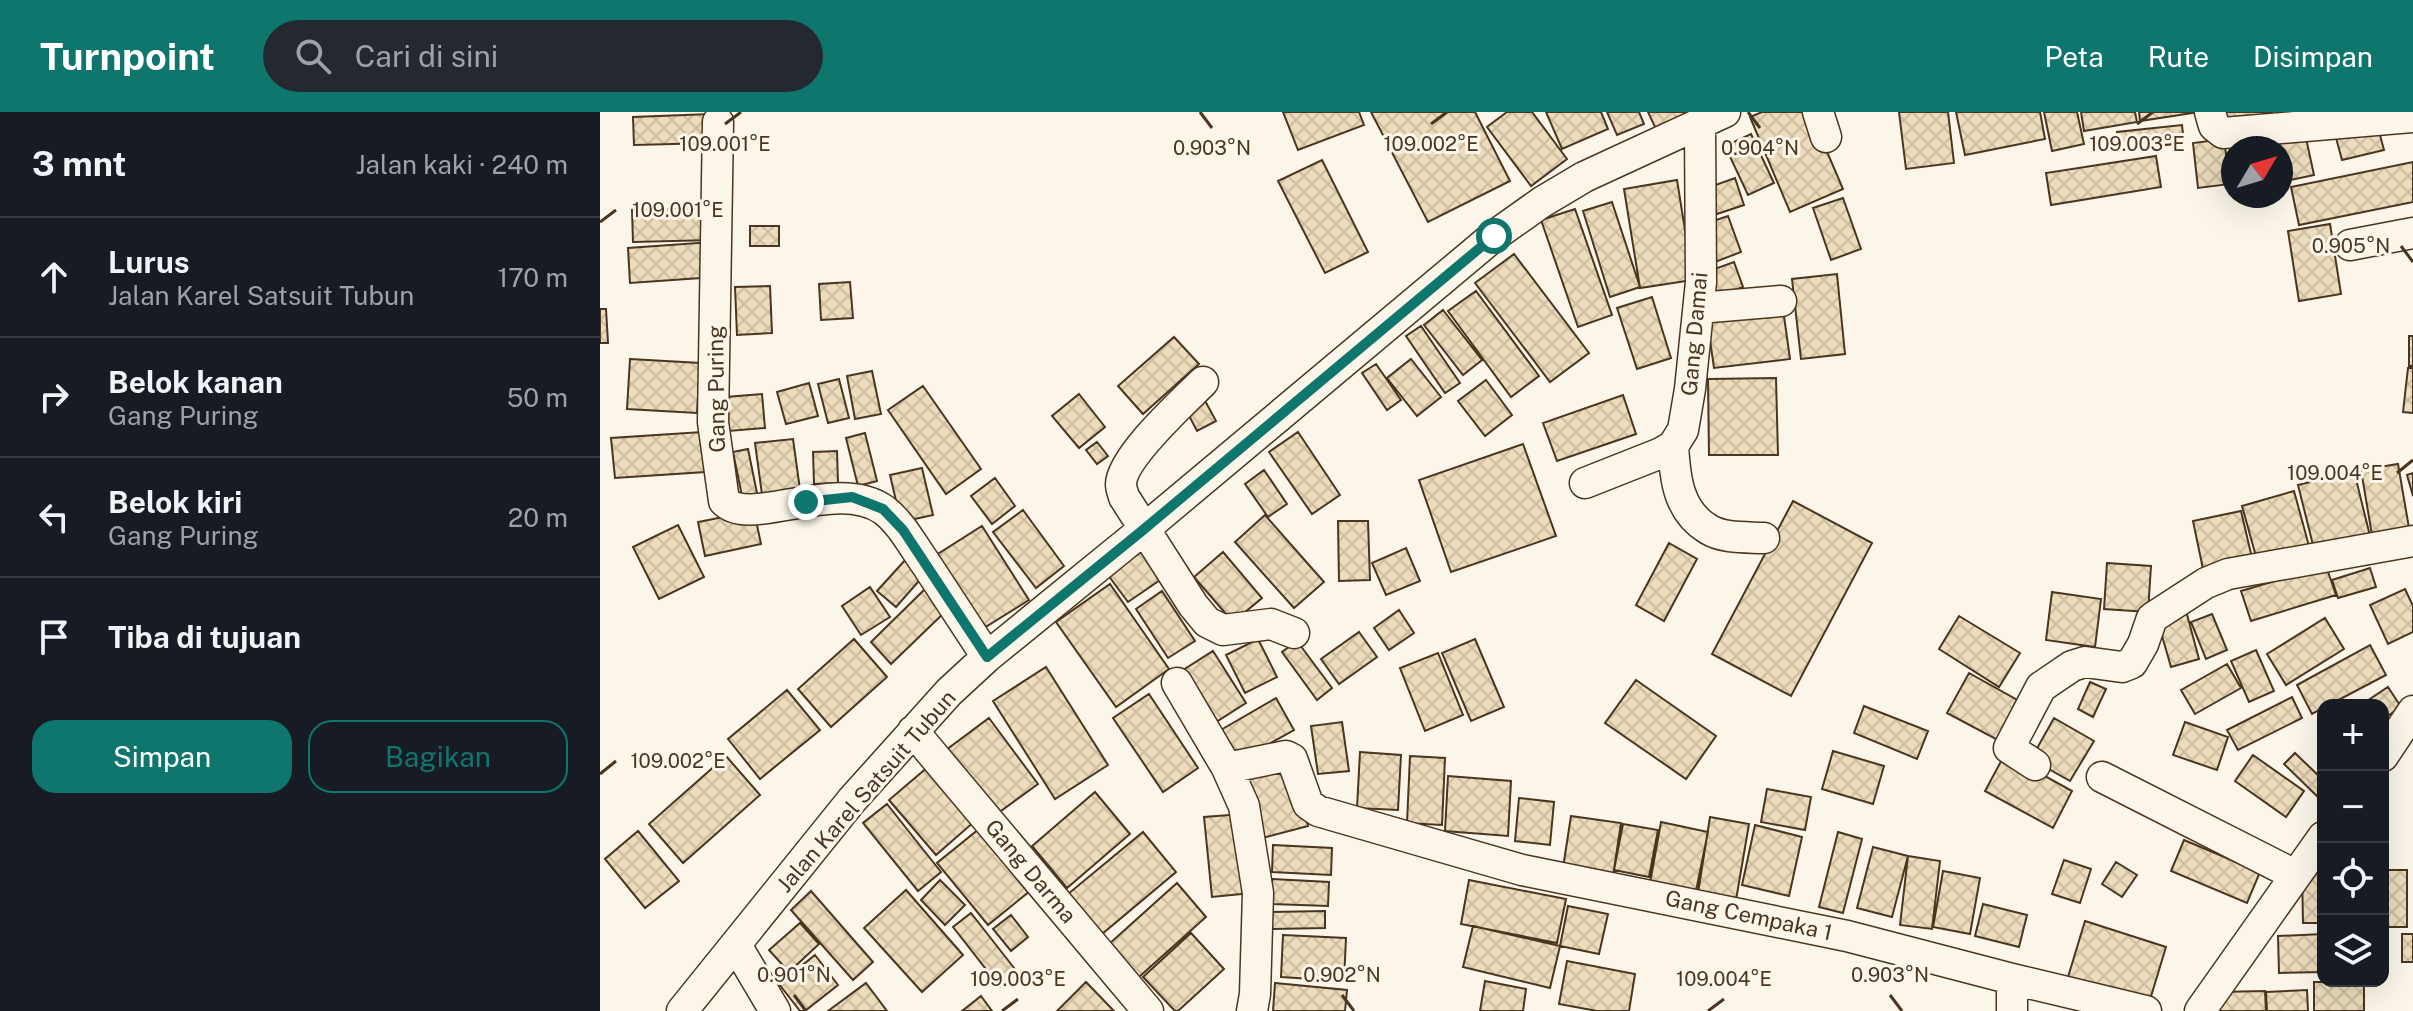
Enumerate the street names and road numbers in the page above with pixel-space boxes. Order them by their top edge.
street label: Gang Damai [1676,271,1712,397]
street label: Gang Puring [702,325,730,453]
street label: Jalan Karel Satsuit Tubun [771,685,961,897]
street label: Gang Darma [980,814,1082,928]
street label: Gang Cempaka 1 [1663,885,1835,945]

